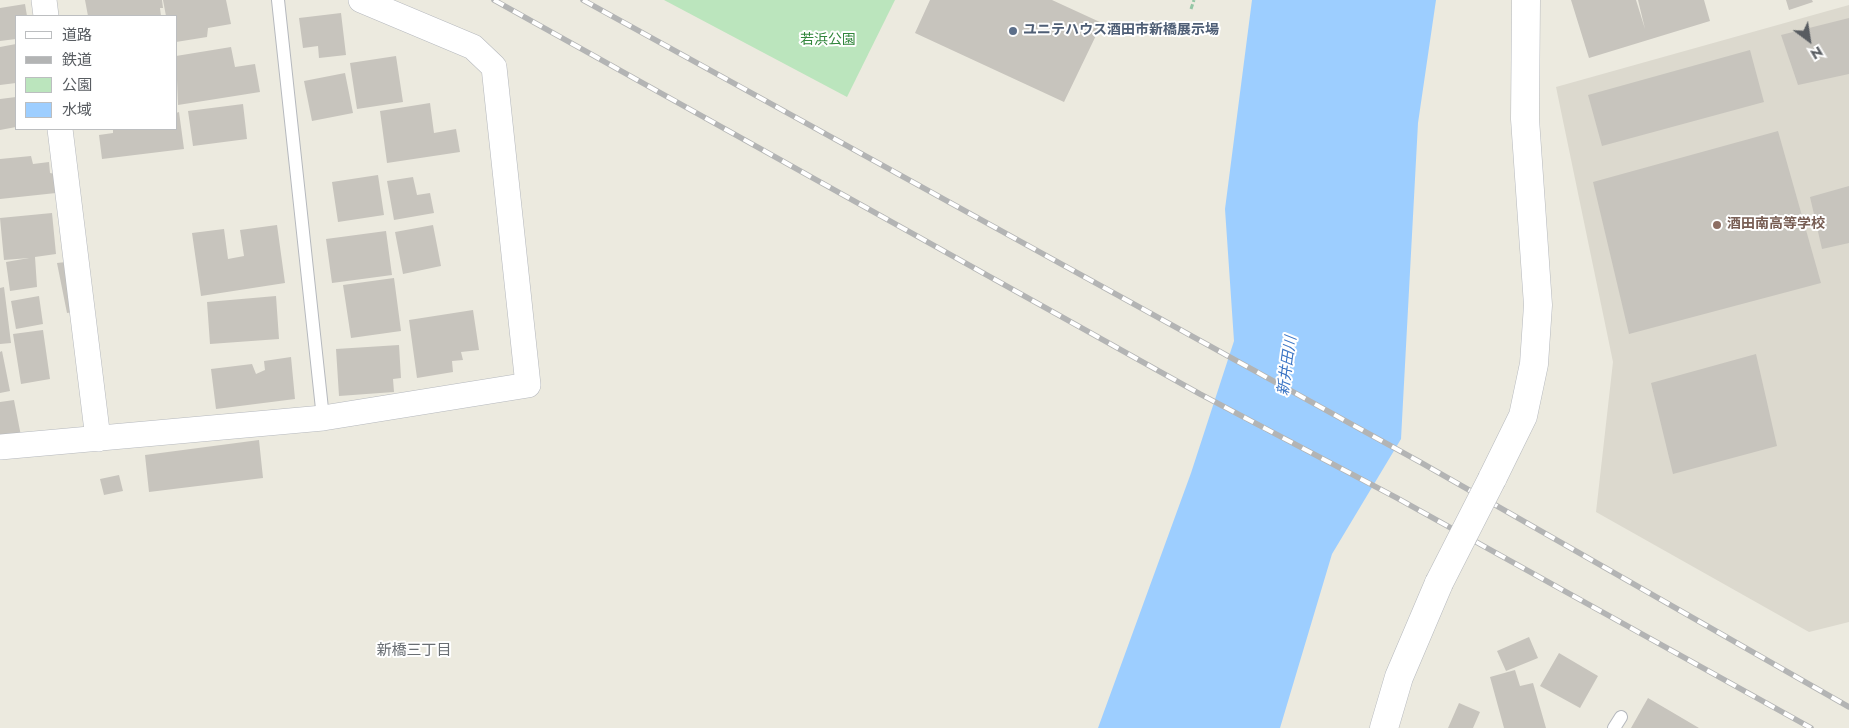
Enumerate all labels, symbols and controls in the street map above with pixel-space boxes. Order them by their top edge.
legend [15,15,178,130]
north arrow [1784,15,1834,65]
place label: ユニテハウス酒田市新橋展示場 [1023,23,1219,39]
text: 道路 [62,24,92,46]
marker: ユニテハウス酒田市新橋展示場 [1007,25,1019,37]
park label: 若浜公園 [800,33,856,49]
text: N [1807,41,1827,64]
text: 鉄道 [62,49,92,71]
text: 公園 [62,74,92,96]
text: 水域 [62,99,92,121]
place label: 酒田南高等学校 [1727,217,1825,233]
marker: 酒田南高等学校 [1711,219,1723,231]
water label: 新井田川 [1275,335,1301,397]
district label: 新橋三丁目 [377,642,451,660]

